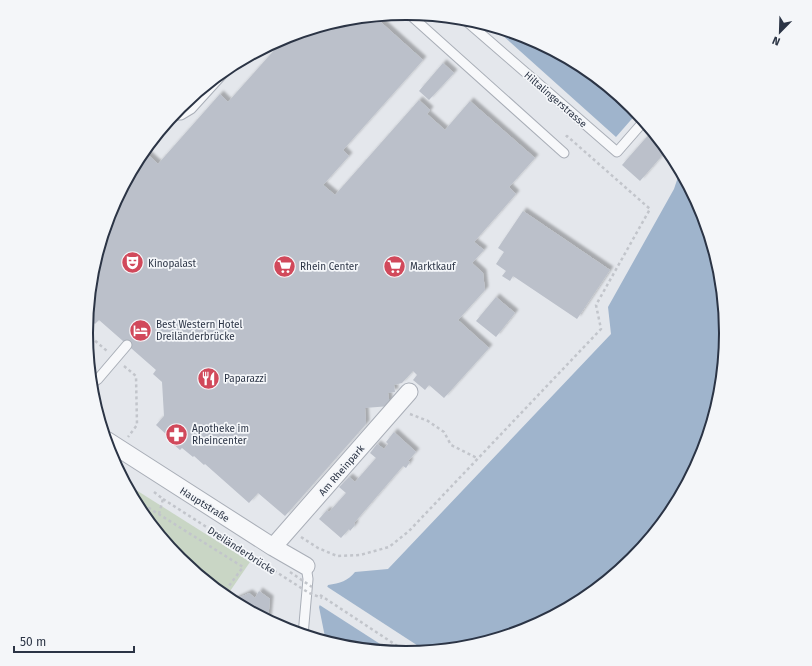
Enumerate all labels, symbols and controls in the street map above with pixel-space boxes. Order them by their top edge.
north arrow [760,12,800,52]
text: N [770,33,782,48]
street label: Hiltalingerstrasse [522,69,589,130]
theatre icon: Kinopalast [120,250,146,276]
supermarket icon: Rhein Center [272,253,298,279]
supermarket icon: Marktkauf [382,253,408,279]
place label: Kinopalast [148,258,196,270]
place label: Rhein Center [300,261,358,273]
place label: Marktkauf [410,261,456,273]
hotel icon: Best Western Hotel Dreiländerbrücke [128,317,154,343]
place label: Best Western Hotel Dreiländerbrücke [156,319,243,343]
restaurant icon: Paparazzi [195,365,221,391]
place label: Paparazzi [224,373,267,385]
pharmacy icon: Apotheke im Rheincenter [164,421,190,447]
place label: Apotheke im Rheincenter [192,423,249,447]
street label: Am Rheinpark [316,442,368,498]
street label: Hauptstraße [177,485,231,525]
street label: Dreiländerbrücke [205,524,278,577]
scale bar [14,628,134,654]
text: 50 m [20,635,46,649]

